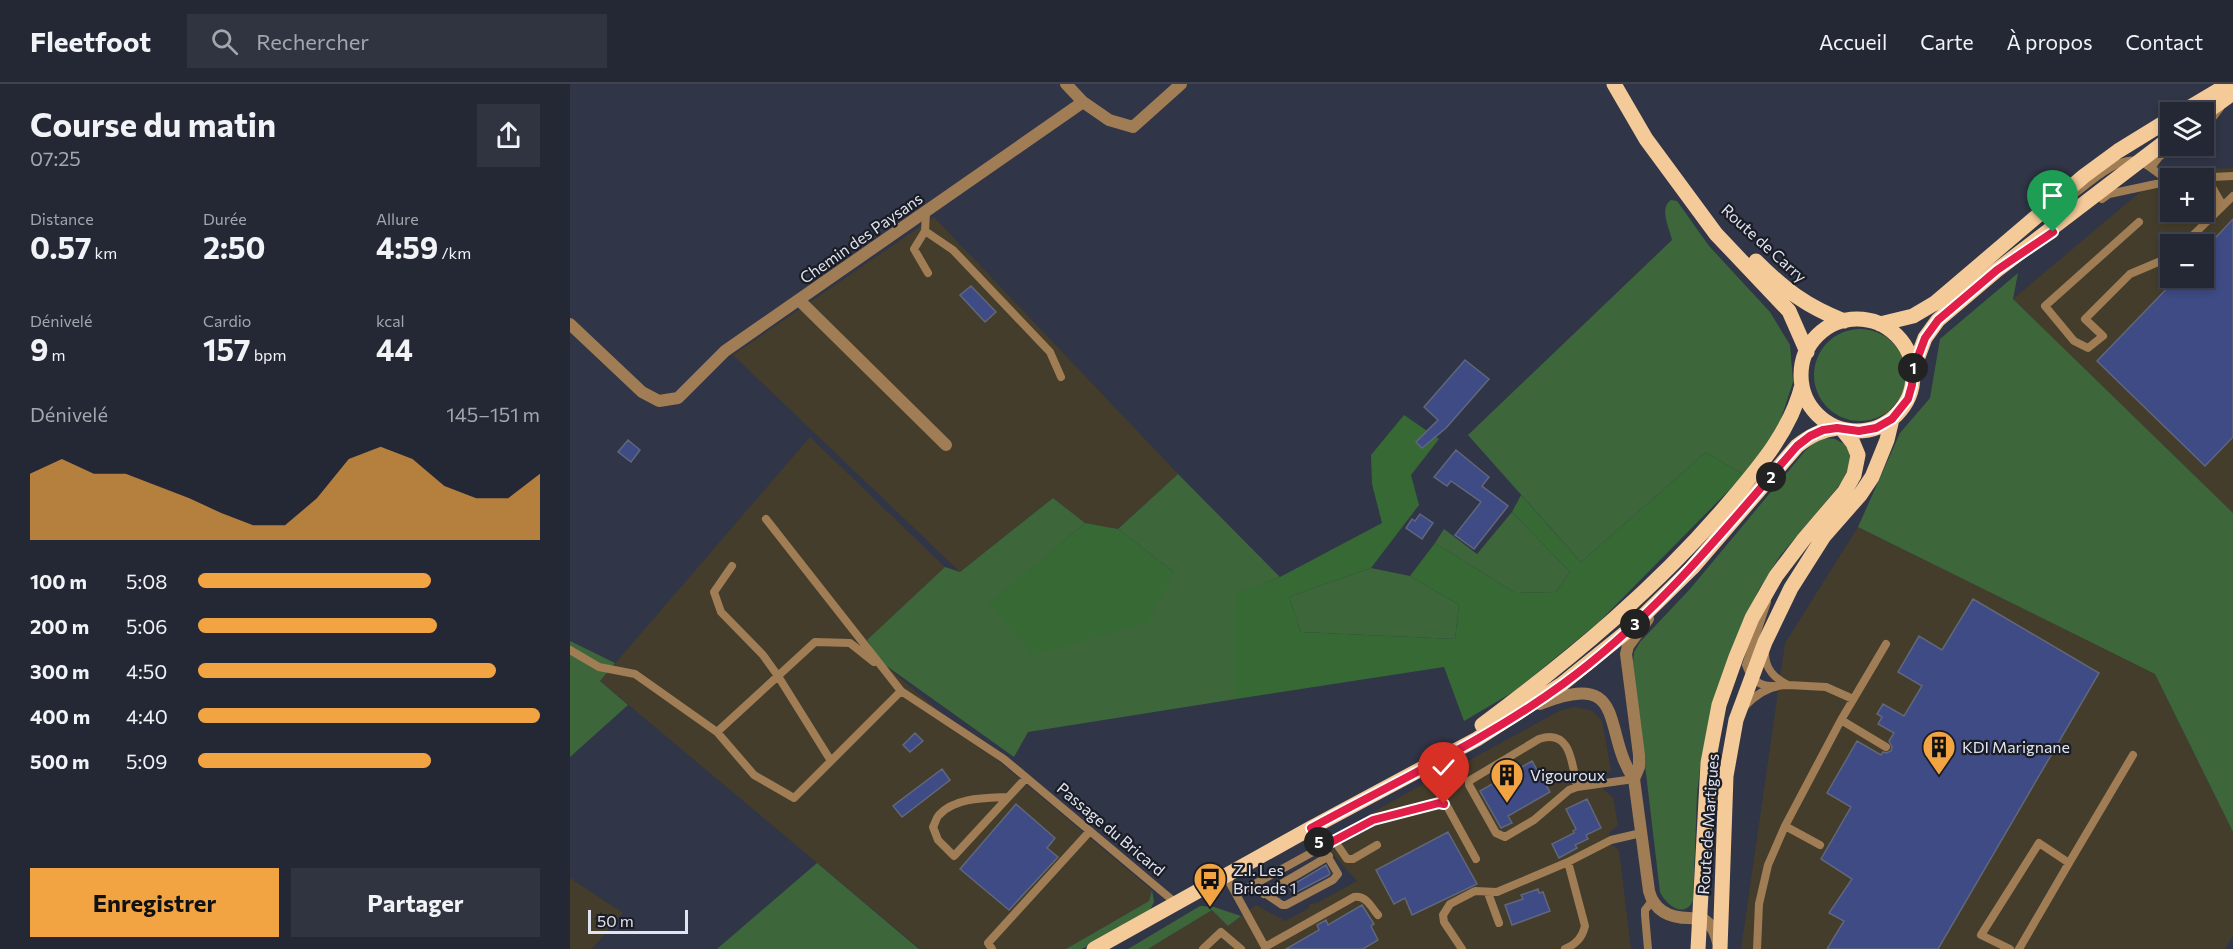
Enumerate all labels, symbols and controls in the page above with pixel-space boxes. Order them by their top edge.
search box [187,14,607,68]
text: Fleetfoot [30,24,151,58]
icon: search [208,25,241,58]
text: Rechercher [256,28,369,55]
text: Accueil [1819,29,1887,54]
text: Carte [1920,29,1974,54]
text: À propos [2007,29,2092,54]
text: Contact [2125,29,2203,54]
map controls [2160,102,2214,288]
button: layers [2160,102,2214,156]
text: Course du matin [30,103,276,144]
button: share [477,104,540,167]
text: 07:25 [30,146,81,170]
button: + [2160,168,2214,222]
pin [2027,170,2078,232]
icon: arrive [2036,179,2069,212]
street label: Chemin des Paysans [796,188,926,287]
street label: Route de Carry [1718,200,1811,286]
text: Distance [30,209,94,228]
text: Durée [203,209,247,228]
text: Allure [376,209,419,228]
text: 0.57 [30,228,91,265]
text: 2:50 [203,228,265,265]
text: 4:59 [376,228,438,265]
button: − [2160,234,2214,288]
text: km [91,243,117,262]
text: /km [438,243,471,262]
text: Dénivelé [30,311,92,330]
text: Cardio [203,311,251,330]
text: kcal [376,311,405,330]
text: 9 [30,330,49,367]
text: 157 [203,330,251,367]
text: 44 [376,330,413,367]
text: m [49,345,66,364]
text: bpm [251,345,287,364]
pin: 1 [1898,353,1928,383]
text: 1 [1909,358,1917,377]
text: Dénivelé [30,402,108,426]
text: 145–151 m [446,402,540,426]
pin: 2 [1756,462,1786,492]
text: 2 [1766,467,1776,486]
text: 100 m [30,569,87,593]
text: 5:08 [126,569,167,593]
pin: 3 [1620,609,1650,639]
text: 200 m [30,614,89,638]
text: 5:06 [126,614,167,638]
text: 3 [1630,614,1640,633]
text: 300 m [30,659,90,683]
text: 4:50 [126,659,167,683]
text: 400 m [30,704,90,728]
text: 4:40 [126,704,168,728]
building icon: KDI Marignane [1921,729,1957,776]
place label: KDI Marignane [1962,737,2070,756]
pin [1418,742,1469,804]
text: 500 m [30,749,90,773]
text: 5:09 [126,749,167,773]
icon: check [1427,751,1460,784]
street label: Route de Martigues [1693,753,1722,895]
building icon: Vigouroux [1489,757,1525,804]
place label: Vigouroux [1530,765,1606,784]
street label: Passage du Bricard [1053,778,1169,879]
pin: 5 [1304,827,1334,857]
text: 5 [1314,832,1324,851]
place label: Z.I. Les Bricads 1 [1233,860,1297,897]
bus stop icon: Z.I. Les Bricads 1 [1192,861,1228,908]
button: Enregistrer [30,868,279,937]
button: Partager [291,868,540,937]
scale bar [588,907,688,934]
text: 50 m [597,911,634,930]

